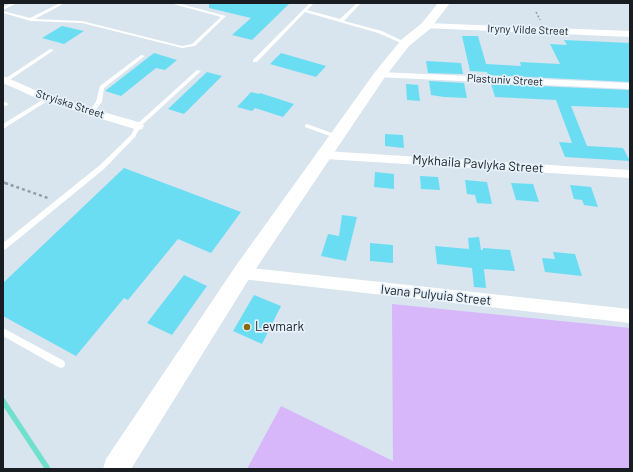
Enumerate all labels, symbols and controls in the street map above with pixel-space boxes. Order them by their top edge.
street label: Iryny Vilde Street [487,22,569,38]
street label: Plastuniv Street [467,71,543,89]
street label: Stryiska Street [34,87,106,121]
street label: Mykhaila Pavlyka Street [412,152,544,176]
street label: Ivana Pulyuia Street [380,281,492,309]
place label: Levmark [255,319,304,335]
marker: Levmark [242,322,252,332]

